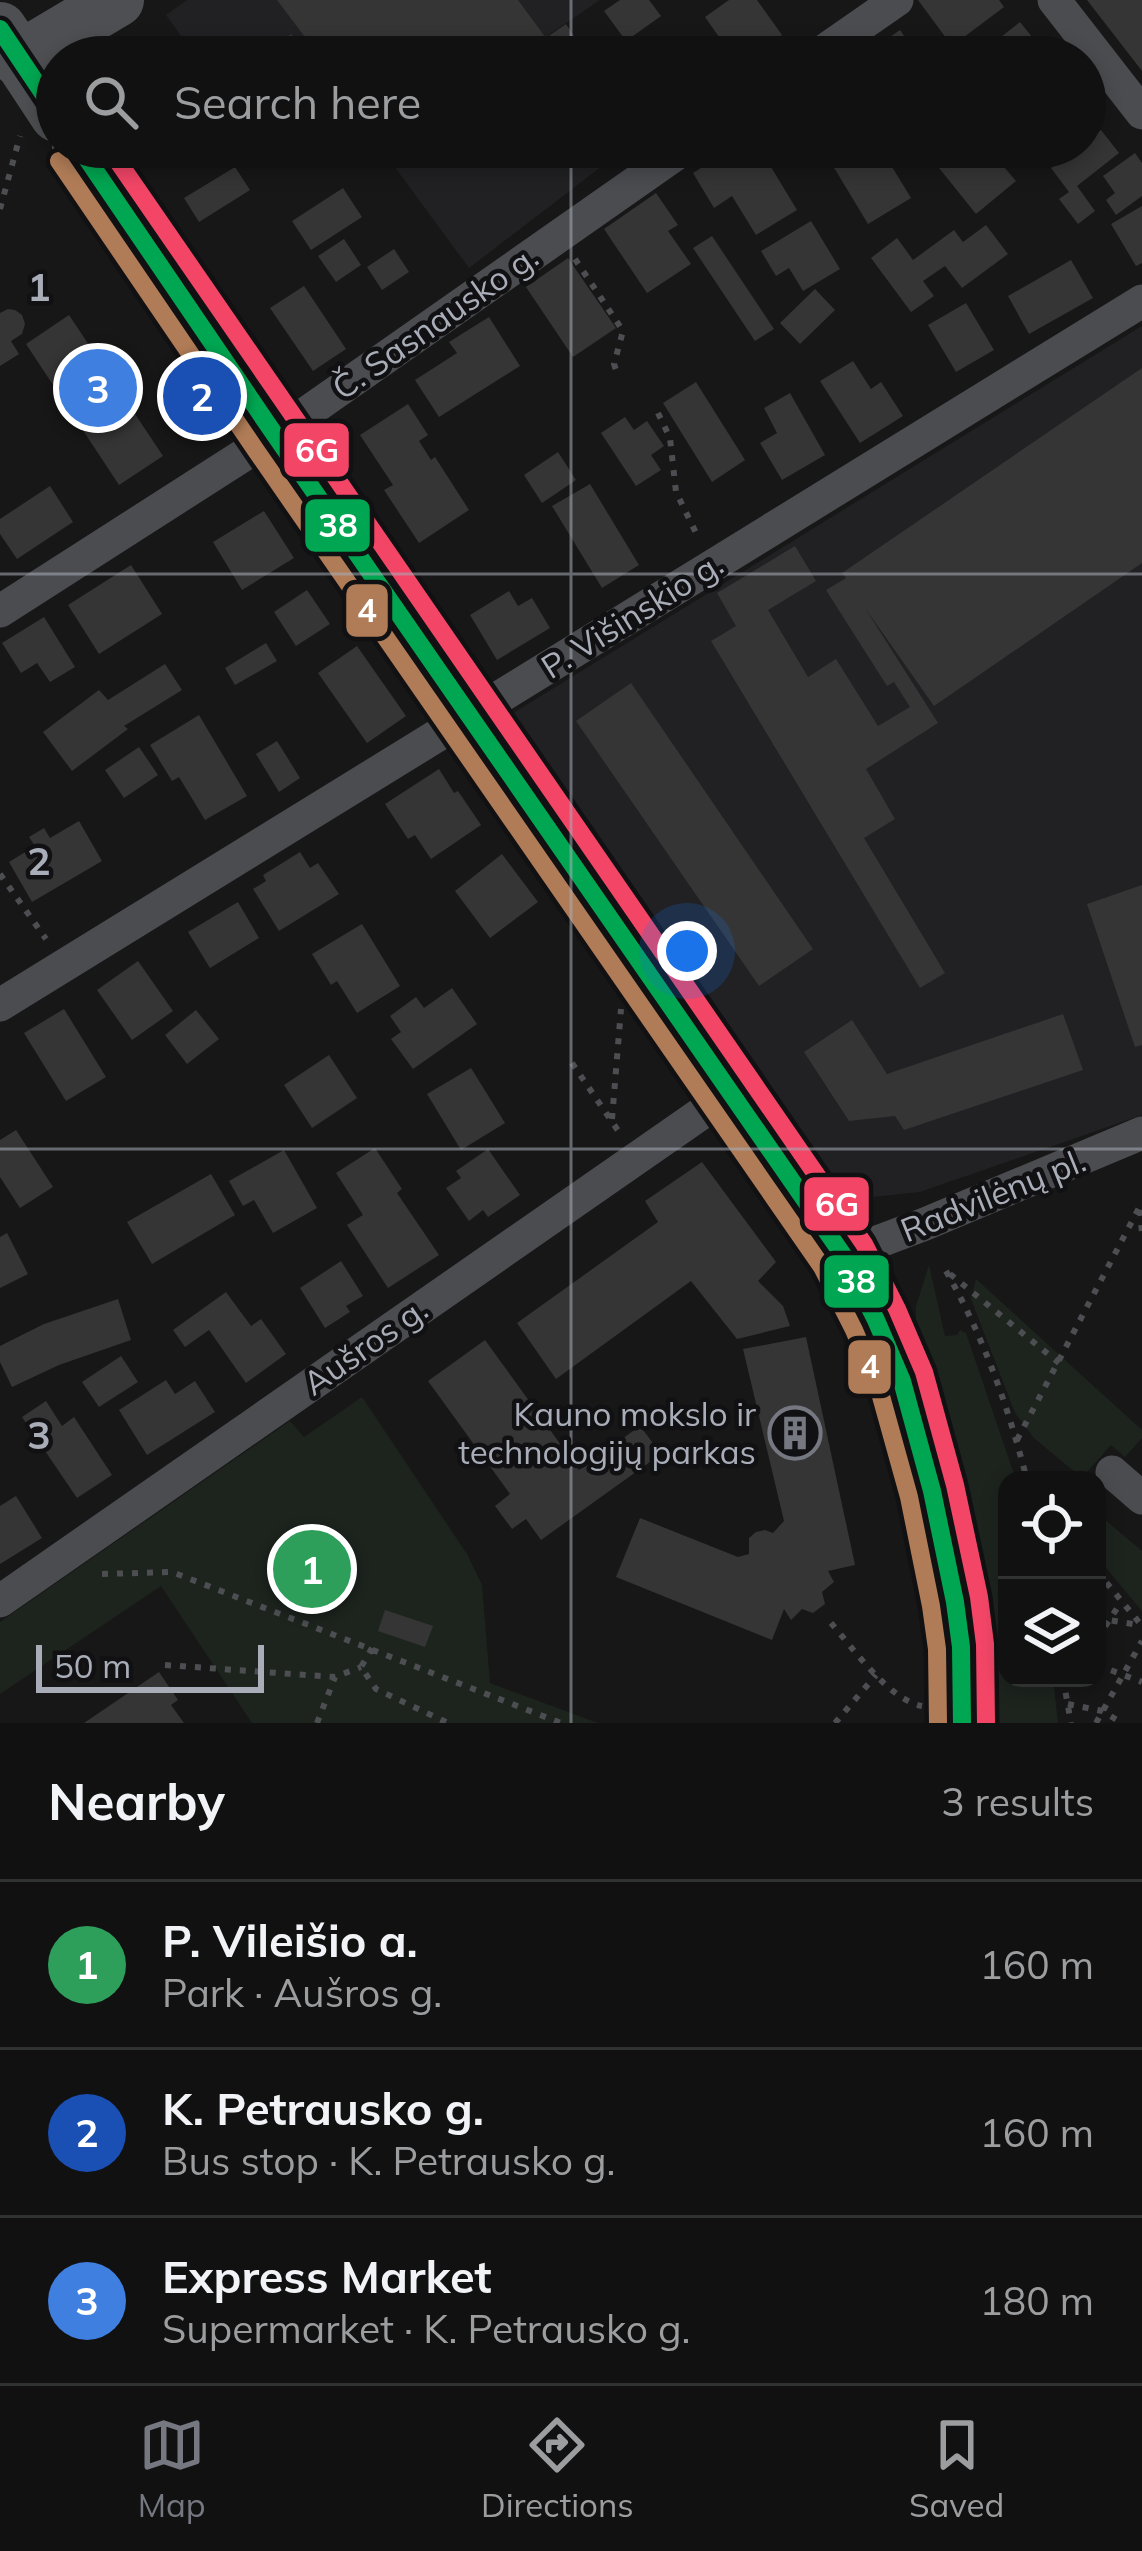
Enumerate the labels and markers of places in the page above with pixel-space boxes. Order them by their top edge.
pin: 3 [59,343,137,433]
pin: 2 [163,351,241,441]
place label: Kauno mokslo ir technologijų parkas [458,1393,756,1472]
building icon: Kauno mokslo ir technologijų parkas [767,1405,823,1461]
pin: 1 [273,1524,351,1614]

